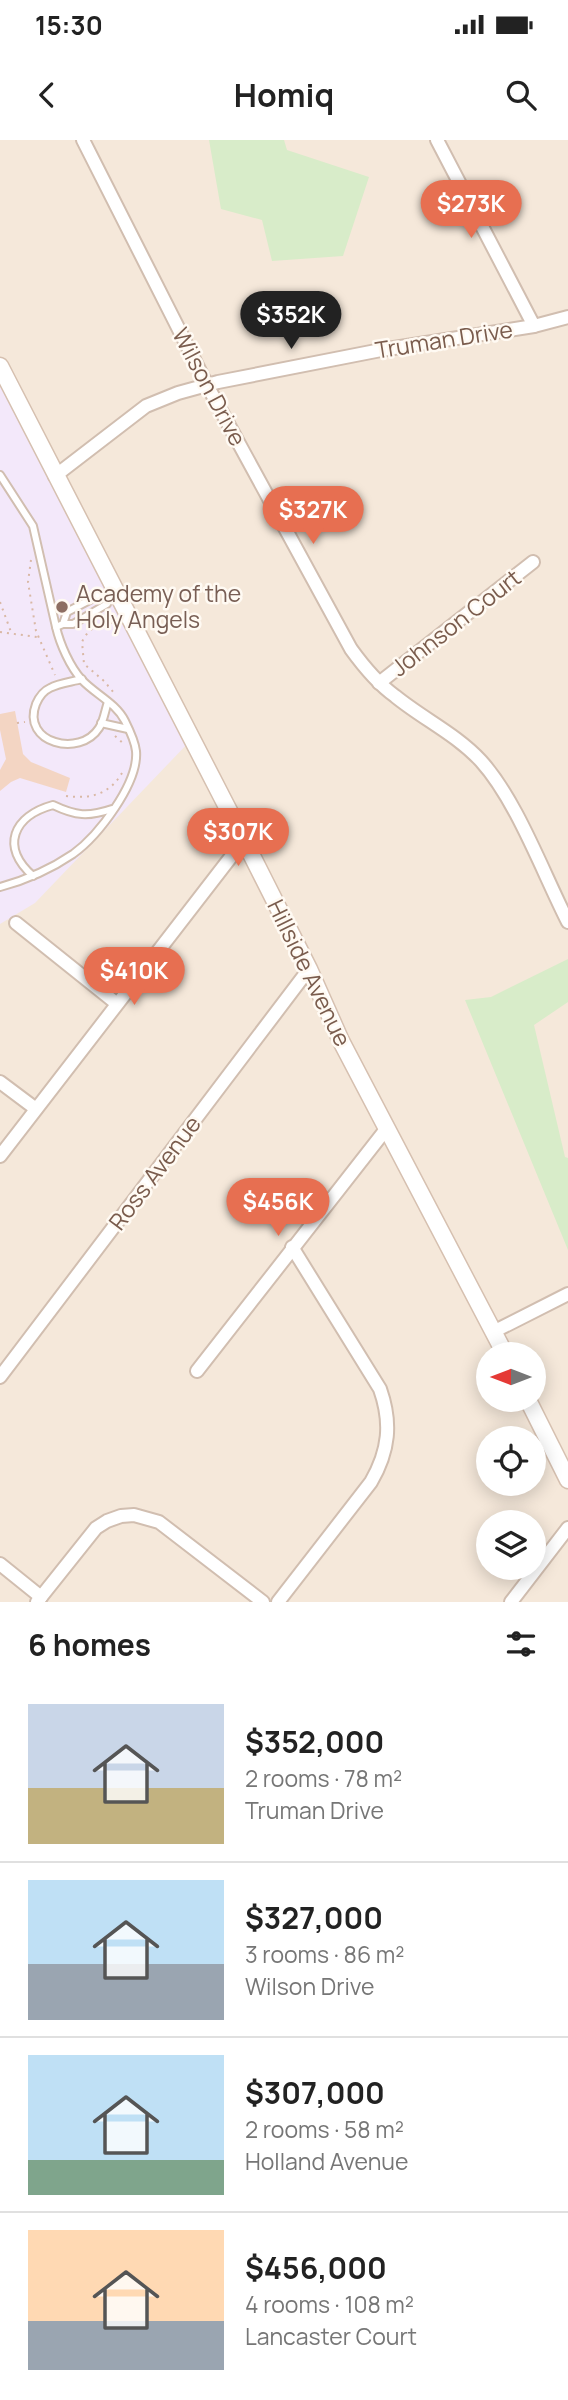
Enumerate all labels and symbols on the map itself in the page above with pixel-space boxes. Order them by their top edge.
pin: $273K [422,181,520,240]
pin: $352K [242,292,340,351]
street label: Truman Drive [373,312,515,366]
street label: Wilson Drive [165,322,254,451]
pin: $327K [264,486,362,546]
street label: Johnson Court [384,561,527,683]
place label: Academy of the Holy Angels [76,577,241,635]
marker: Academy of the Holy Angels [54,599,70,615]
pin: $307K [189,808,287,868]
street label: Hillside Avenue [261,894,359,1051]
pin: $410K [85,948,183,1007]
street label: Ross Avenue [101,1109,208,1236]
pin: $456K [229,1178,327,1238]
north arrow [476,1342,546,1412]

